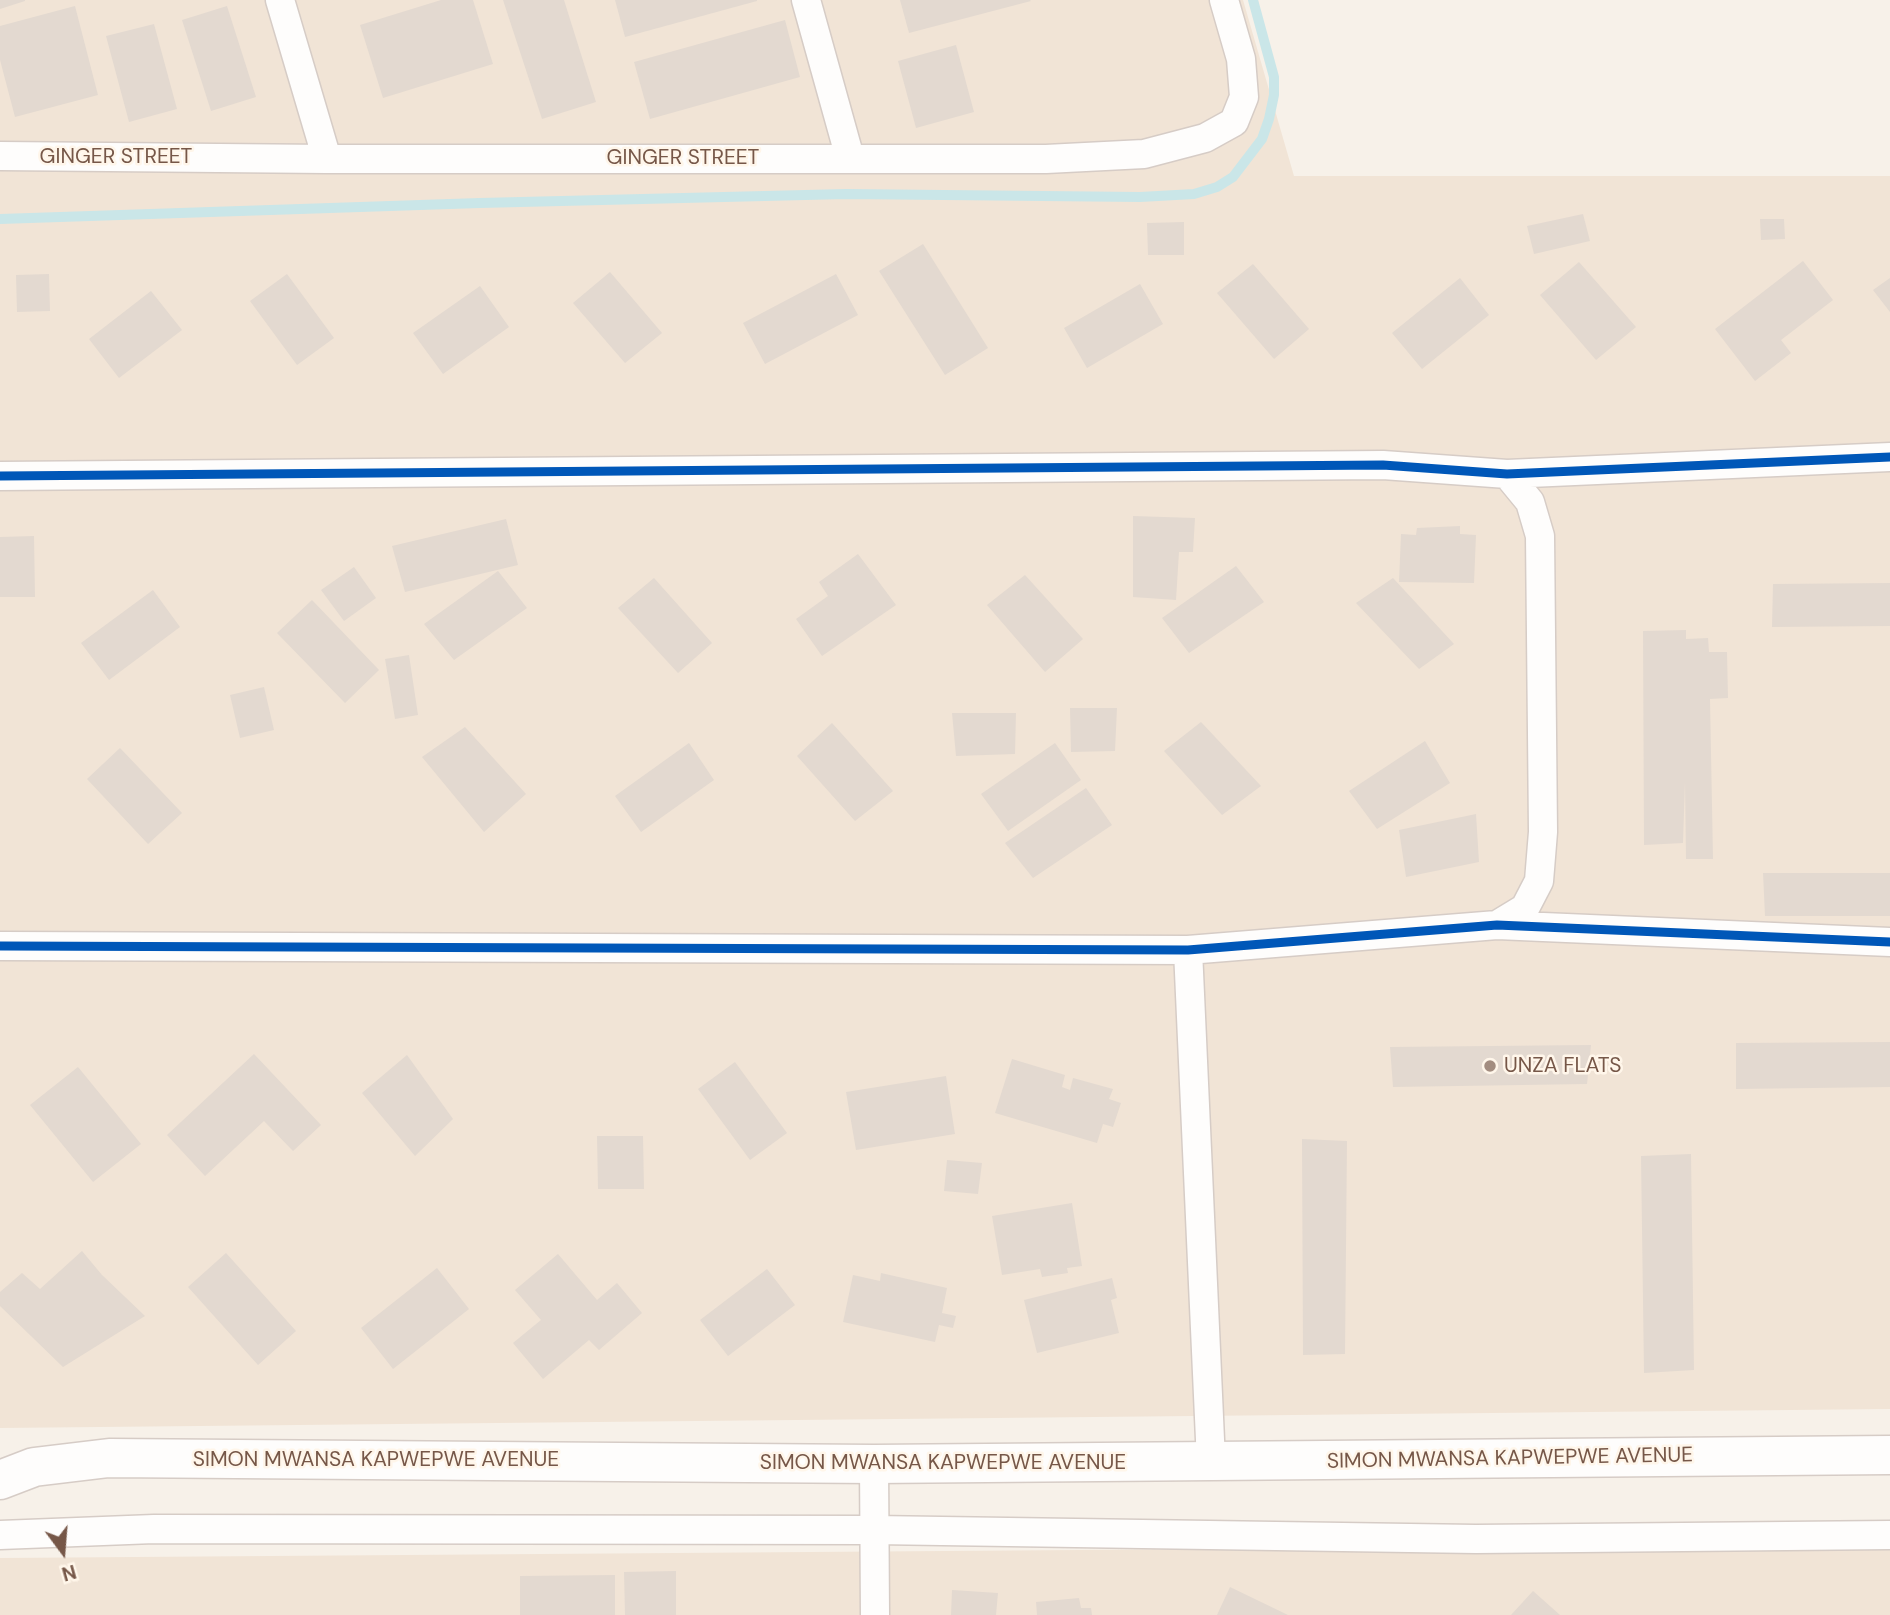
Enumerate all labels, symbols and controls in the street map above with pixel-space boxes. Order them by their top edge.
street label: GINGER STREET [40,144,192,170]
street label: GINGER STREET [607,145,759,171]
place label: UNZA FLATS [1504,1053,1621,1079]
marker: UNZA FLATS [1482,1058,1498,1074]
street label: SIMON MWANSA KAPWEPWE AVENUE [1327,1443,1693,1475]
street label: SIMON MWANSA KAPWEPWE AVENUE [193,1447,559,1473]
street label: SIMON MWANSA KAPWEPWE AVENUE [760,1450,1126,1476]
north arrow [28,1517,98,1587]
text: N [59,1559,79,1587]

